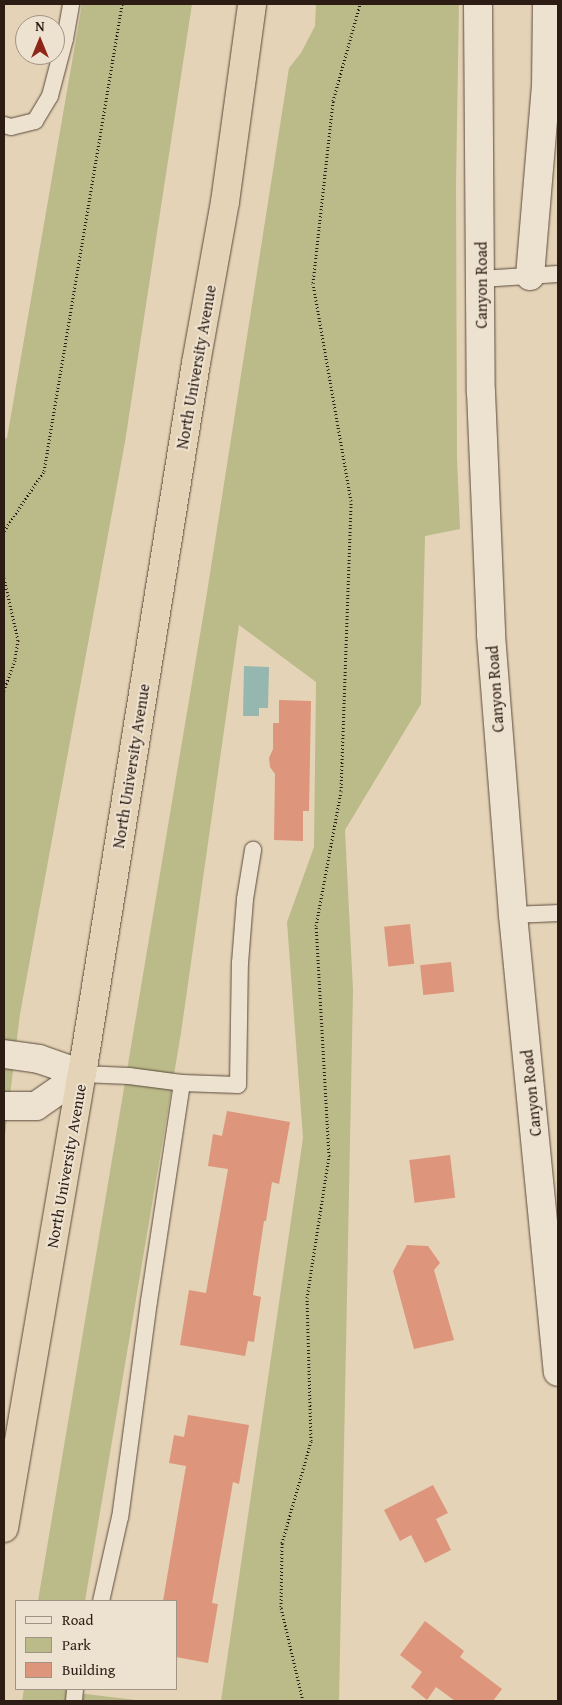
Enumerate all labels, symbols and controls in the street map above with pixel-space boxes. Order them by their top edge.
north arrow [15,15,65,65]
text: N [35,16,45,36]
street label: Canyon Road [471,241,491,329]
street label: North University Avenue [172,283,220,451]
street label: Canyon Road [482,645,508,733]
street label: North University Avenue [109,682,153,850]
street label: Canyon Road [517,1049,545,1137]
street label: North University Avenue [42,1082,90,1250]
legend [15,1600,178,1690]
text: Road [62,1609,93,1630]
text: Park [62,1634,91,1655]
text: Building [62,1659,115,1680]

